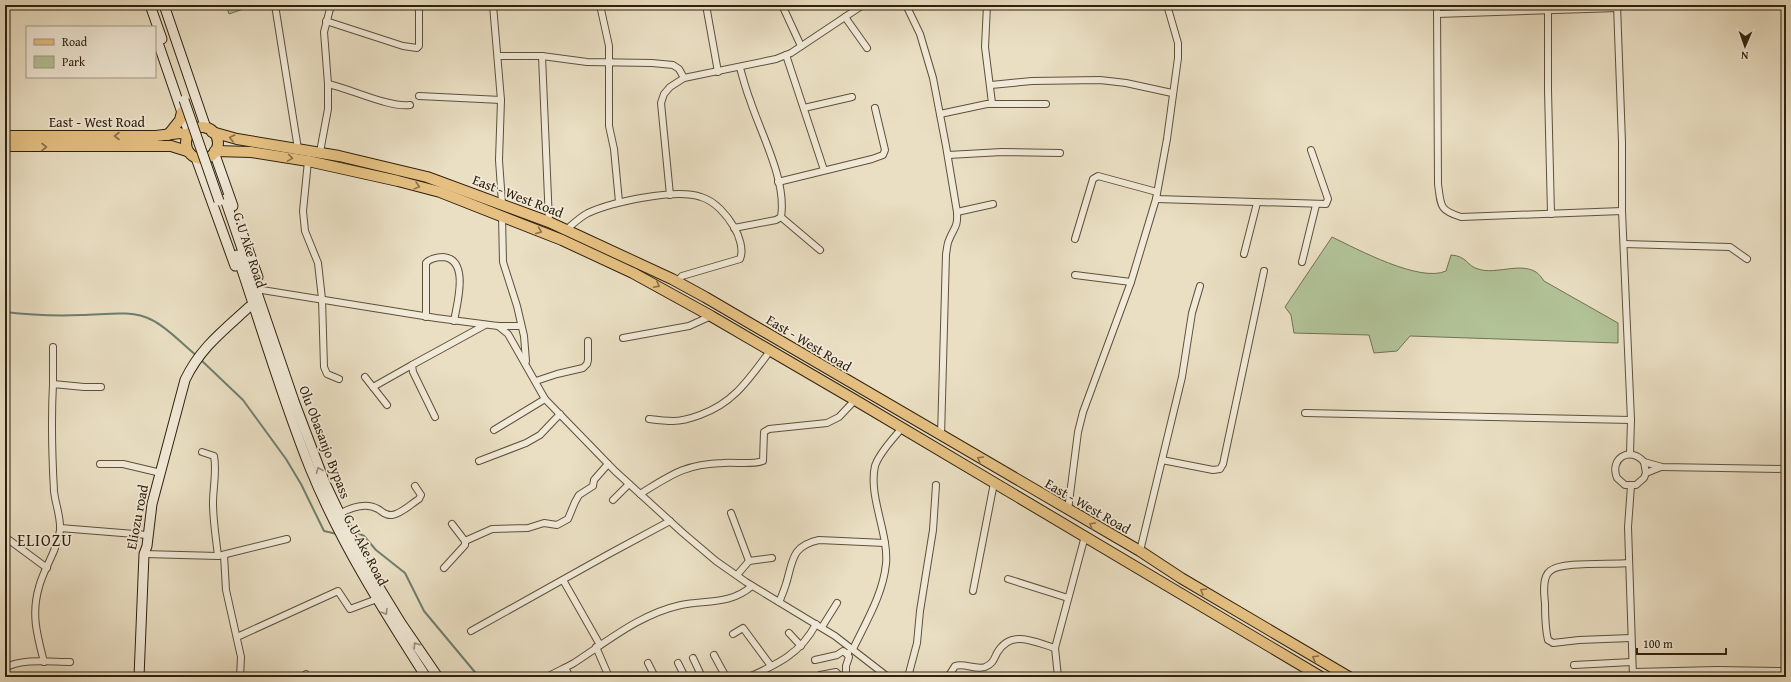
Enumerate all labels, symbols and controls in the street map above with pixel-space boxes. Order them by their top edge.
legend [26,26,156,78]
north arrow [1725,26,1765,66]
text: Road [62,33,88,50]
text: N [1740,48,1749,64]
text: Park [62,53,86,70]
street label: East - West Road [49,112,146,132]
one-way arrow [114,132,120,140]
one-way arrow [229,134,235,142]
one-way arrow [41,143,47,151]
one-way arrow [287,153,293,162]
street label: East - West Road [470,169,567,223]
one-way arrow [413,181,420,190]
street label: G.U Ake Road [228,210,272,291]
one-way arrow [535,226,542,234]
one-way arrow [652,281,660,288]
street label: East - West Road [763,310,856,377]
street label: Olu Obasanjo Bypass [294,383,356,501]
one-way arrow [977,457,984,464]
one-way arrow [316,467,324,474]
street label: East - West Road [1041,473,1135,539]
street label: Eliozu road [121,482,153,551]
street label: G.U Ake Road [339,511,393,590]
one-way arrow [1089,522,1096,529]
district label: ELIOZU [17,528,73,552]
one-way arrow [1200,589,1208,596]
one-way arrow [380,608,387,615]
scale bar [1637,630,1726,656]
text: 100 m [1643,635,1673,652]
one-way arrow [413,642,421,649]
one-way arrow [1312,655,1319,662]

